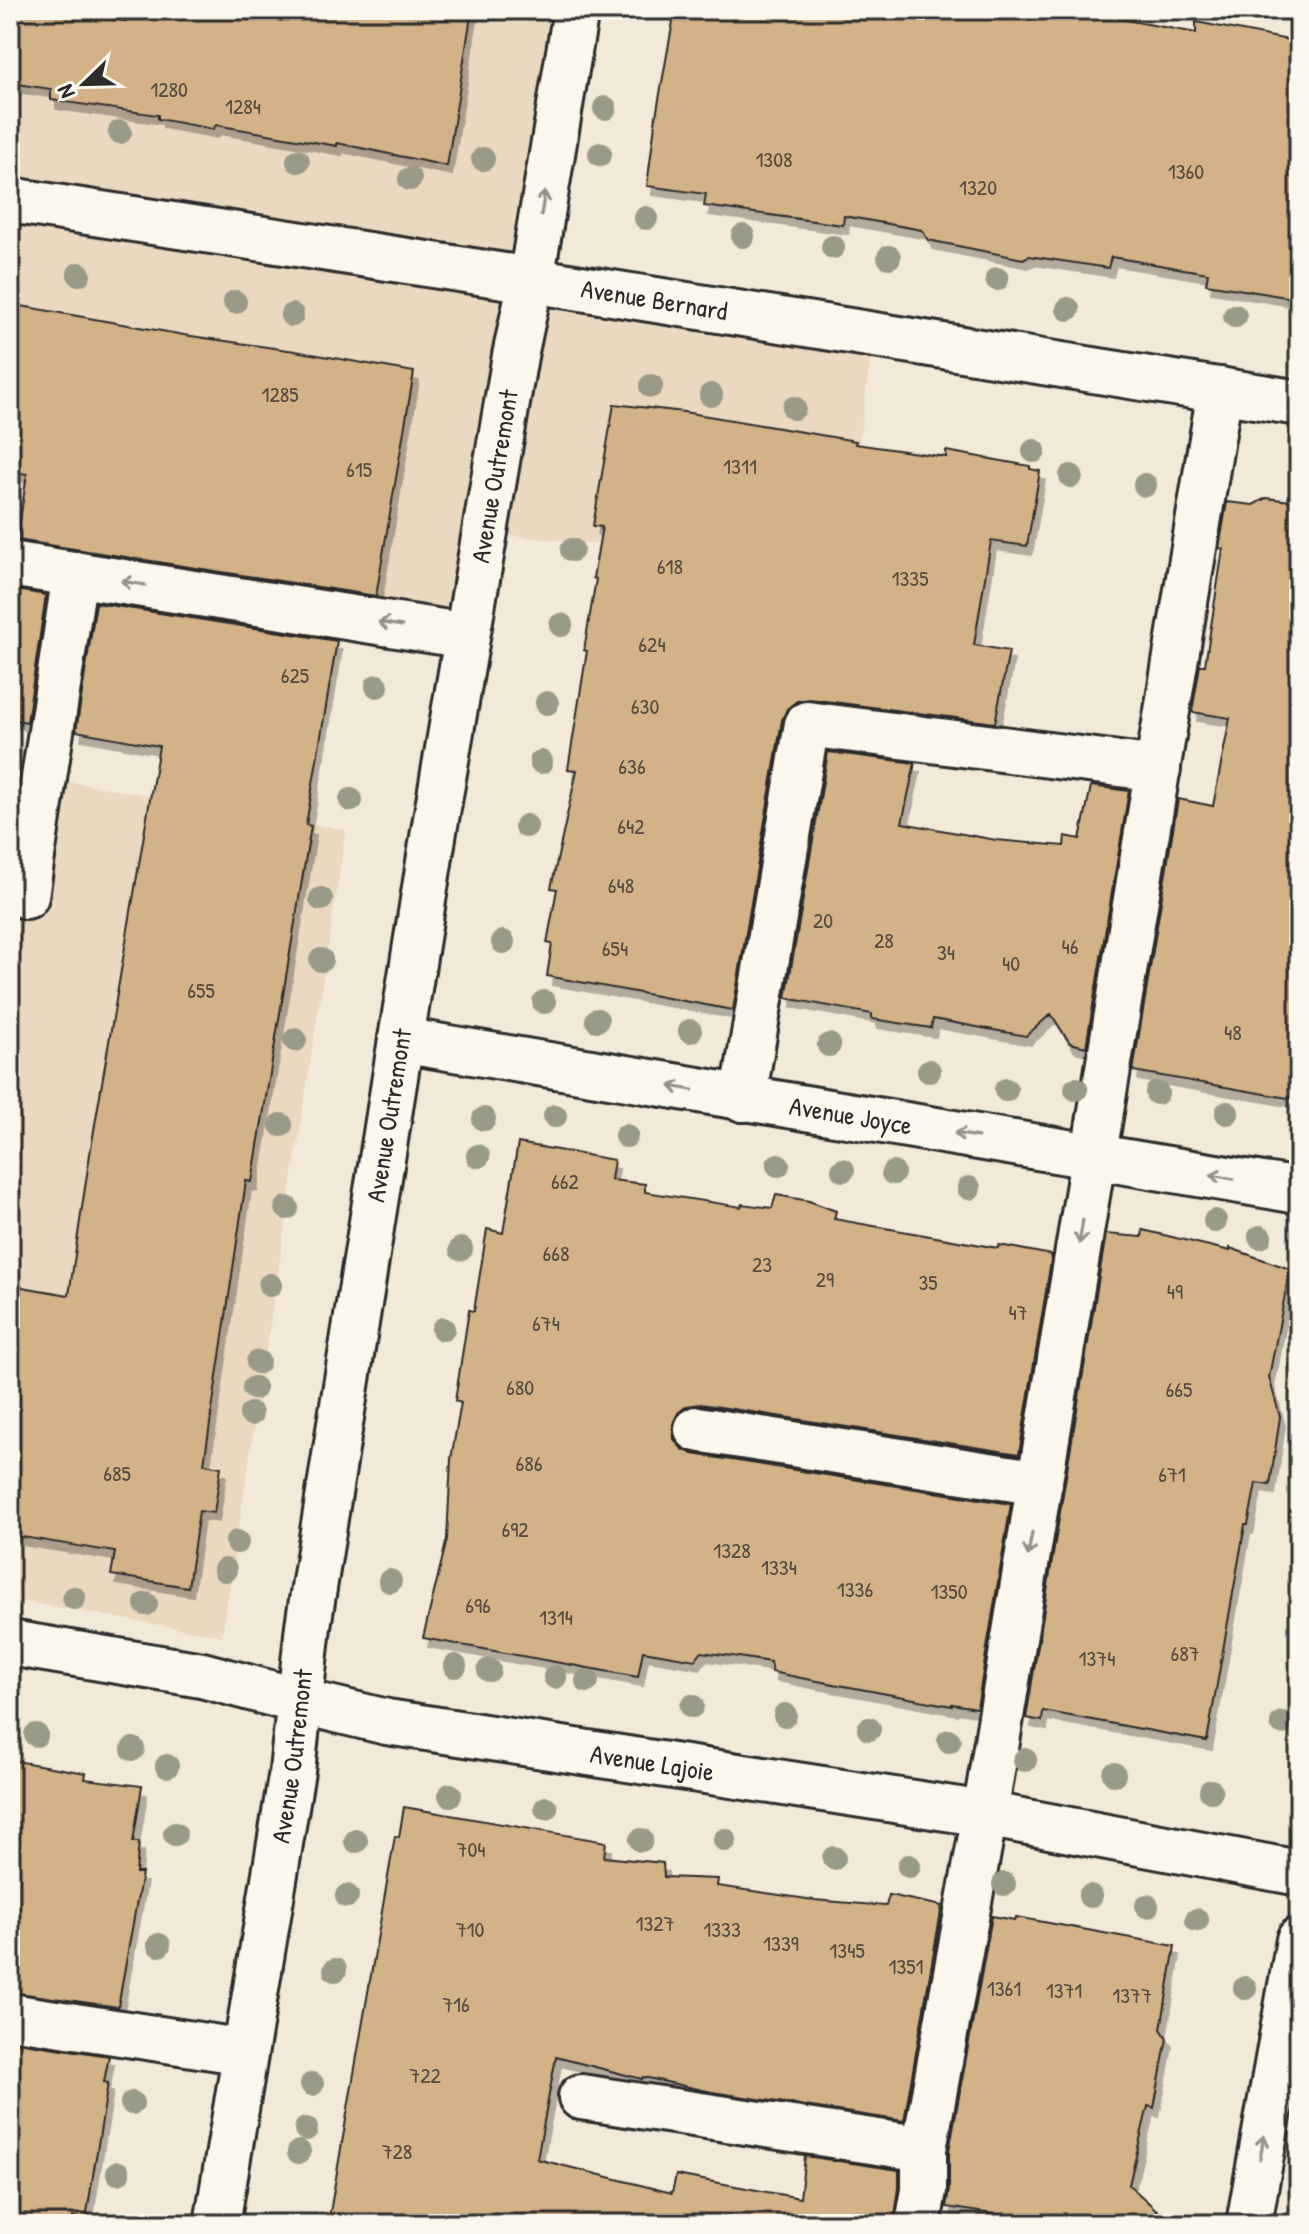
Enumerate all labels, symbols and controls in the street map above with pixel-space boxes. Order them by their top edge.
north arrow [44,44,124,124]
house number: 1280 [150,74,188,104]
text: N [49,80,82,103]
house number: 1284 [225,91,261,121]
house number: 1308 [755,144,793,174]
house number: 1360 [1168,156,1204,186]
house number: 1320 [959,172,997,202]
one-way arrow [536,191,551,216]
street label: Avenue Bernard [579,270,730,328]
house number: 1285 [261,379,299,409]
street label: Avenue Outremont [462,386,526,565]
house number: 1311 [723,451,757,481]
house number: 615 [346,454,372,484]
house number: 618 [657,551,683,581]
house number: 1335 [891,563,929,593]
one-way arrow [121,575,146,590]
one-way arrow [378,616,403,631]
house number: 624 [638,629,666,659]
house number: 625 [281,660,309,690]
house number: 630 [631,691,659,721]
house number: 636 [618,751,646,781]
house number: 642 [617,811,645,841]
house number: 648 [608,870,634,900]
house number: 20 [813,905,833,935]
house number: 28 [874,925,894,955]
house number: 46 [1061,931,1079,961]
house number: 654 [602,933,628,963]
house number: 34 [937,937,955,967]
house number: 40 [1002,948,1020,978]
house number: 655 [187,975,215,1005]
house number: 48 [1224,1017,1242,1047]
street label: Avenue Outremont [357,1025,420,1205]
one-way arrow [669,1080,695,1095]
street label: Avenue Joyce [787,1088,915,1143]
one-way arrow [953,1126,979,1141]
house number: 662 [551,1166,580,1196]
one-way arrow [1210,1169,1235,1184]
one-way arrow [1073,1219,1088,1244]
house number: 668 [542,1238,570,1268]
house number: 23 [752,1249,772,1279]
house number: 29 [816,1264,834,1294]
house number: 35 [918,1267,938,1297]
house number: 49 [1167,1276,1183,1306]
house number: 47 [1008,1297,1028,1327]
house number: 674 [532,1308,560,1338]
house number: 680 [506,1372,534,1402]
house number: 665 [1166,1374,1192,1404]
house number: 686 [515,1448,543,1478]
house number: 685 [103,1458,131,1488]
house number: 671 [1158,1459,1186,1489]
house number: 692 [501,1514,529,1544]
one-way arrow [1022,1531,1037,1556]
house number: 1328 [713,1535,751,1565]
house number: 1334 [761,1552,797,1582]
house number: 1336 [837,1574,873,1604]
house number: 1350 [930,1576,968,1606]
house number: 696 [465,1590,491,1620]
house number: 1314 [539,1602,573,1632]
house number: 687 [1170,1638,1200,1668]
house number: 1374 [1079,1643,1115,1673]
street label: Avenue Outremont [262,1666,320,1846]
street label: Avenue Lajoie [588,1736,717,1789]
house number: 704 [457,1834,486,1864]
house number: 1327 [635,1908,675,1938]
house number: 710 [456,1914,485,1944]
house number: 1333 [703,1914,741,1944]
house number: 1339 [763,1928,799,1958]
house number: 1345 [829,1935,865,1965]
house number: 1351 [888,1951,924,1981]
house number: 1361 [987,1973,1021,2003]
house number: 1371 [1046,1975,1082,2005]
house number: 1377 [1112,1980,1152,2010]
house number: 716 [442,1989,470,2019]
house number: 722 [409,2060,441,2090]
one-way arrow [1256,2135,1271,2160]
house number: 728 [382,2136,412,2166]

